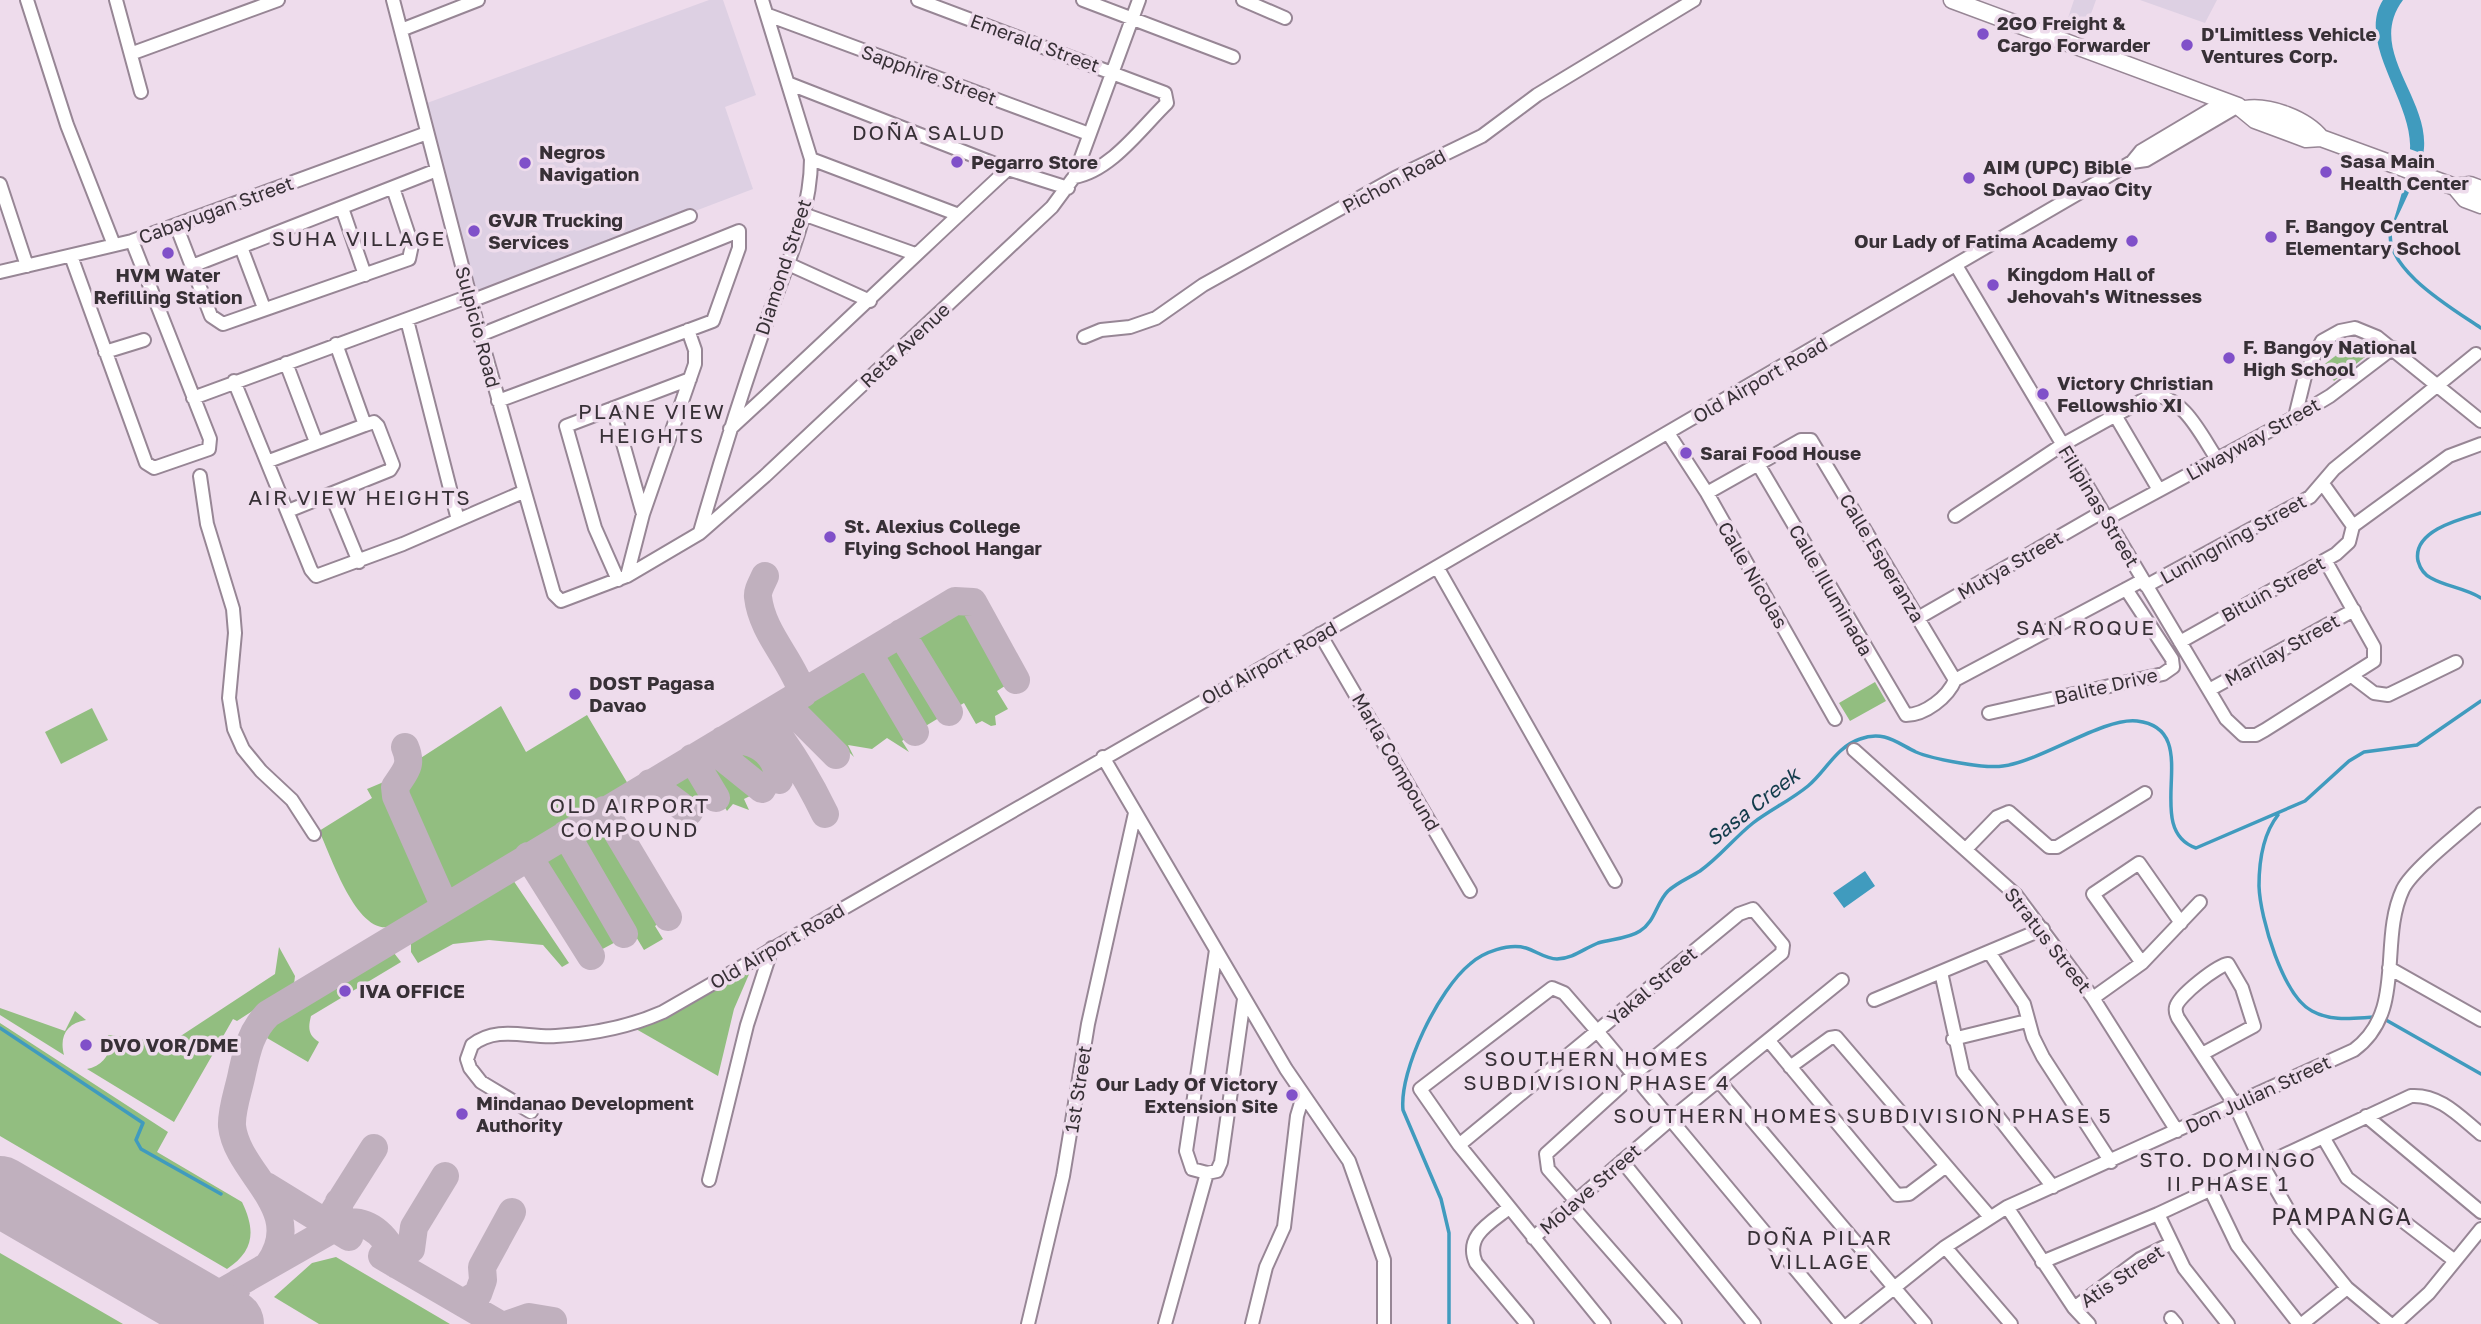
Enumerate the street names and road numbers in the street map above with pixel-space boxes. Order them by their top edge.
street label: Emerald Street [967,8,1103,77]
street label: Sapphire Street [858,39,1000,110]
street label: Pichon Road [1338,144,1449,217]
street label: Cabayugan Street [135,171,296,248]
street label: Diamond Street [750,196,815,338]
street label: Sulpicio Road [451,264,506,390]
street label: Reta Avenue [855,297,954,392]
street label: Old Airport Road [1688,332,1831,427]
street label: Liwayway Street [2182,392,2324,485]
street label: Filipinas Street [2054,441,2145,571]
street label: Calle Esperanza [1835,489,1930,626]
street label: Luningning Street [2156,489,2310,588]
street label: Calle Nicolas [1714,517,1793,632]
street label: Calle Illuminada [1785,520,1878,659]
street label: Mutya Street [1953,525,2066,604]
street label: Bituin Street [2217,551,2328,626]
street label: Marilay Street [2220,609,2343,691]
street label: Old Airport Road [1197,616,1341,709]
street label: Balite Drive [2052,662,2160,709]
street label: Marla Compound [1348,689,1445,835]
street label: Stratus Street [2000,882,2097,997]
street label: Old Airport Road [705,898,848,993]
street label: Yakal Street [1602,942,1701,1030]
street label: 1st Street [1059,1044,1096,1134]
street label: Don Julian Street [2181,1050,2334,1137]
street label: Molave Street [1534,1138,1645,1239]
street label: Atis Street [2076,1239,2168,1312]

